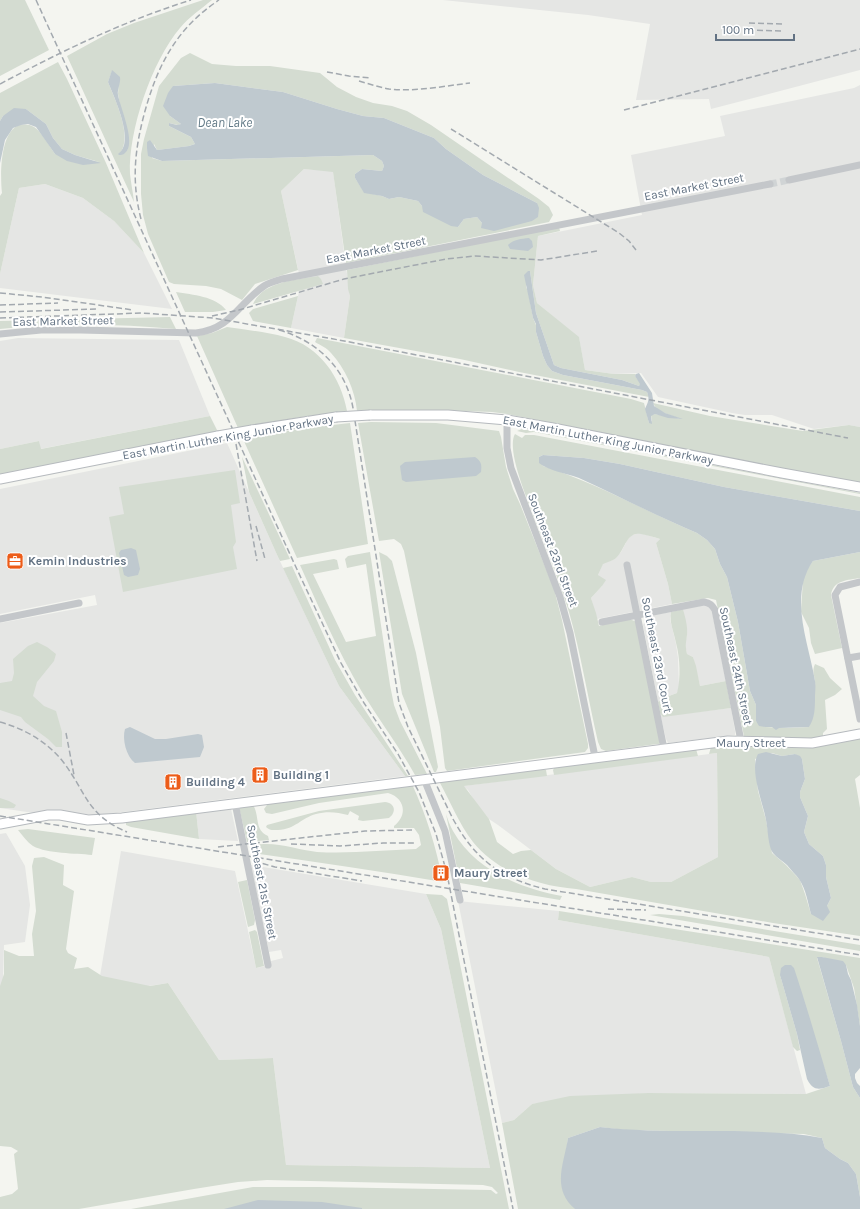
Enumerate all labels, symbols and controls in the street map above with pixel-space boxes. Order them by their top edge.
scale bar [716,16,794,42]
text: 100 m [722,23,754,37]
water label: Dean Lake [198,115,252,130]
street label: East Market Street [643,170,746,204]
street label: East Market Street [325,233,428,267]
street label: East Market Street [12,313,114,329]
street label: East Martin Luther King Junior Parkway [121,411,335,462]
street label: East Martin Luther King Junior Parkway [502,413,715,467]
street label: Southeast 23rd Street [525,491,581,609]
office icon: Kemin Industries [5,551,25,571]
place label: Kemin Industries [28,554,126,568]
street label: Southeast 23rd Court [639,596,675,715]
street label: Southeast 24th Street [717,606,755,727]
street label: Maury Street [716,736,786,750]
building icon: Building 1 [250,765,270,785]
place label: Building 1 [273,768,329,782]
building icon: Building 4 [163,772,183,792]
place label: Building 4 [186,775,245,789]
street label: Southeast 21st Street [244,823,280,941]
building icon: Maury Street [431,863,451,883]
place label: Maury Street [454,866,528,880]

